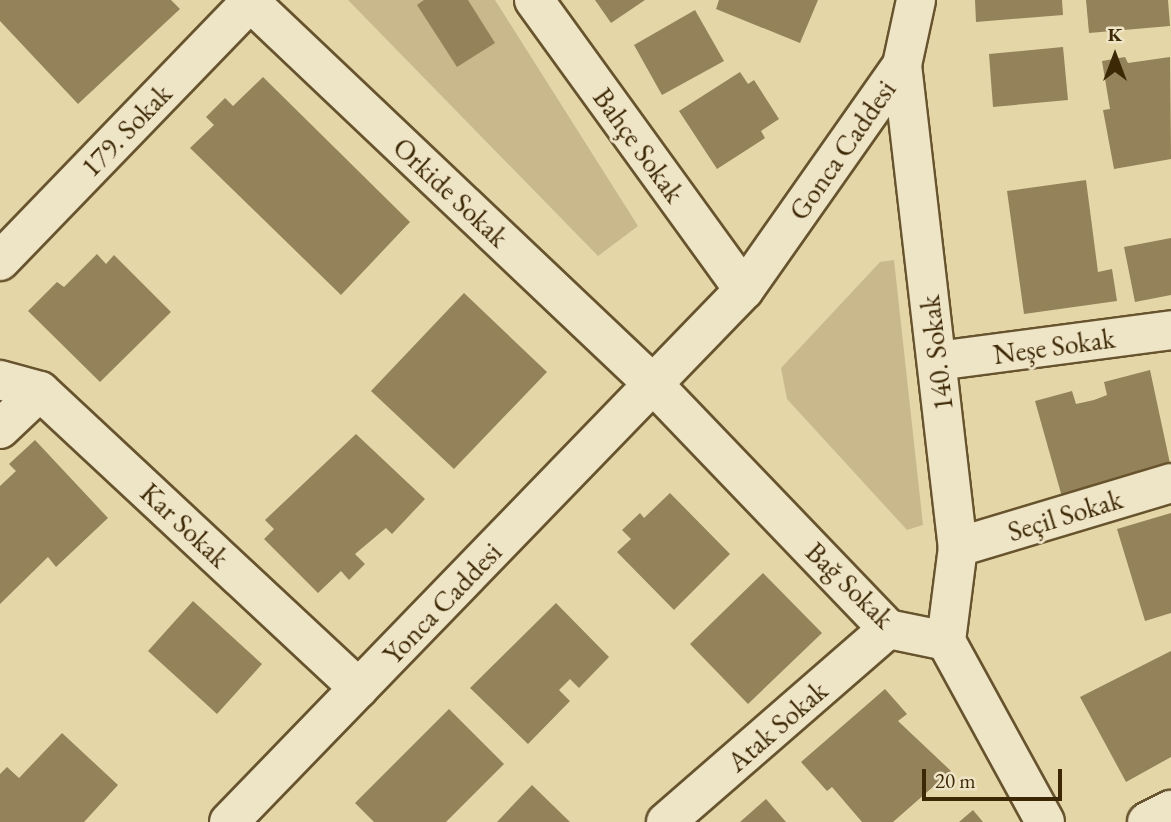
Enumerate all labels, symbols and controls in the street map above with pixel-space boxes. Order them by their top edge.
north arrow [1080,21,1150,91]
text: K [1108,22,1122,47]
street label: Gonca Caddesi [781,74,903,226]
street label: 179. Sokak [74,77,178,183]
street label: Bahçe Sokak [586,81,692,209]
street label: Orkide Sokak [386,130,516,254]
street label: 140. Sokak [912,293,960,413]
street label: Neşe Sokak [991,321,1117,371]
street label: Kar Sokak [134,476,236,574]
street label: Seçil Sokak [1004,482,1126,548]
street label: Yonca Caddesi [376,535,508,671]
street label: Bağ Sokak [799,535,901,635]
street label: Atak Sokak [720,673,834,779]
scale bar [926,756,1066,800]
text: 20 m [935,767,976,794]

